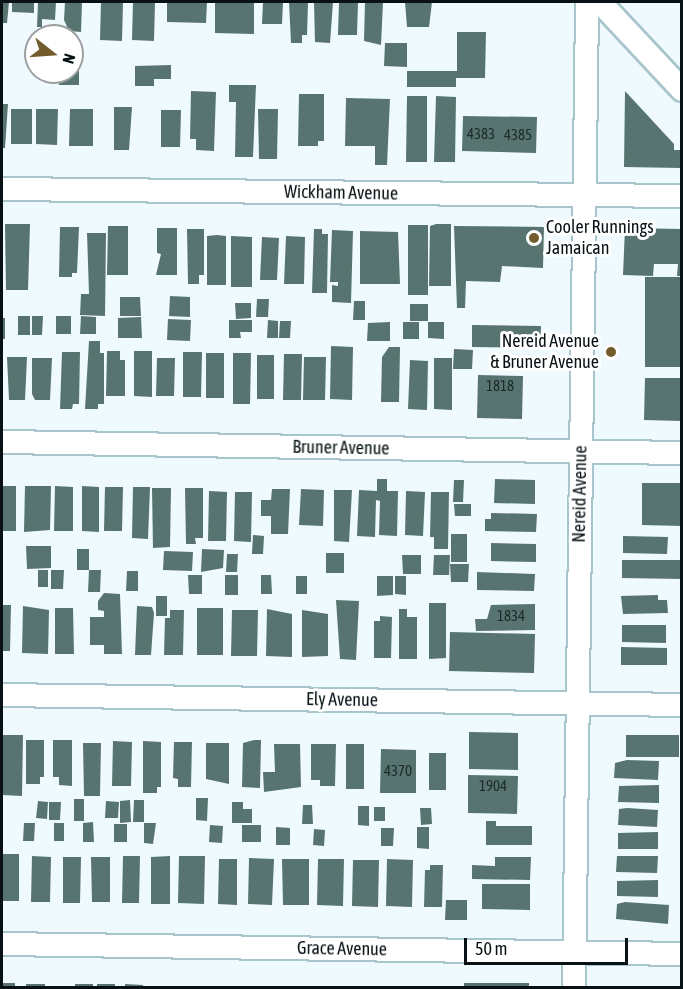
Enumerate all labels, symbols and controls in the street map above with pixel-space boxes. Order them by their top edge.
north arrow [24,24,84,84]
text: N [59,52,79,66]
house number: 4383 [467,125,495,143]
house number: 4385 [504,126,532,144]
street label: Wickham Avenue [284,181,398,205]
place label: Cooler Runnings Jamaican [546,217,654,260]
marker: Cooler Runnings Jamaican [527,231,541,245]
place label: Nereid Avenue & Bruner Avenue [490,331,599,374]
marker: Nereid Avenue & Bruner Avenue [604,345,618,359]
house number: 1818 [486,377,514,395]
street label: Bruner Avenue [292,436,390,460]
street label: Nereid Avenue [568,445,592,543]
house number: 1834 [497,607,525,625]
street label: Ely Avenue [306,689,378,711]
house number: 4370 [384,762,412,780]
house number: 1904 [479,777,507,795]
scale bar [467,926,630,964]
street label: Grace Avenue [297,937,387,961]
text: 50 m [475,938,507,959]

